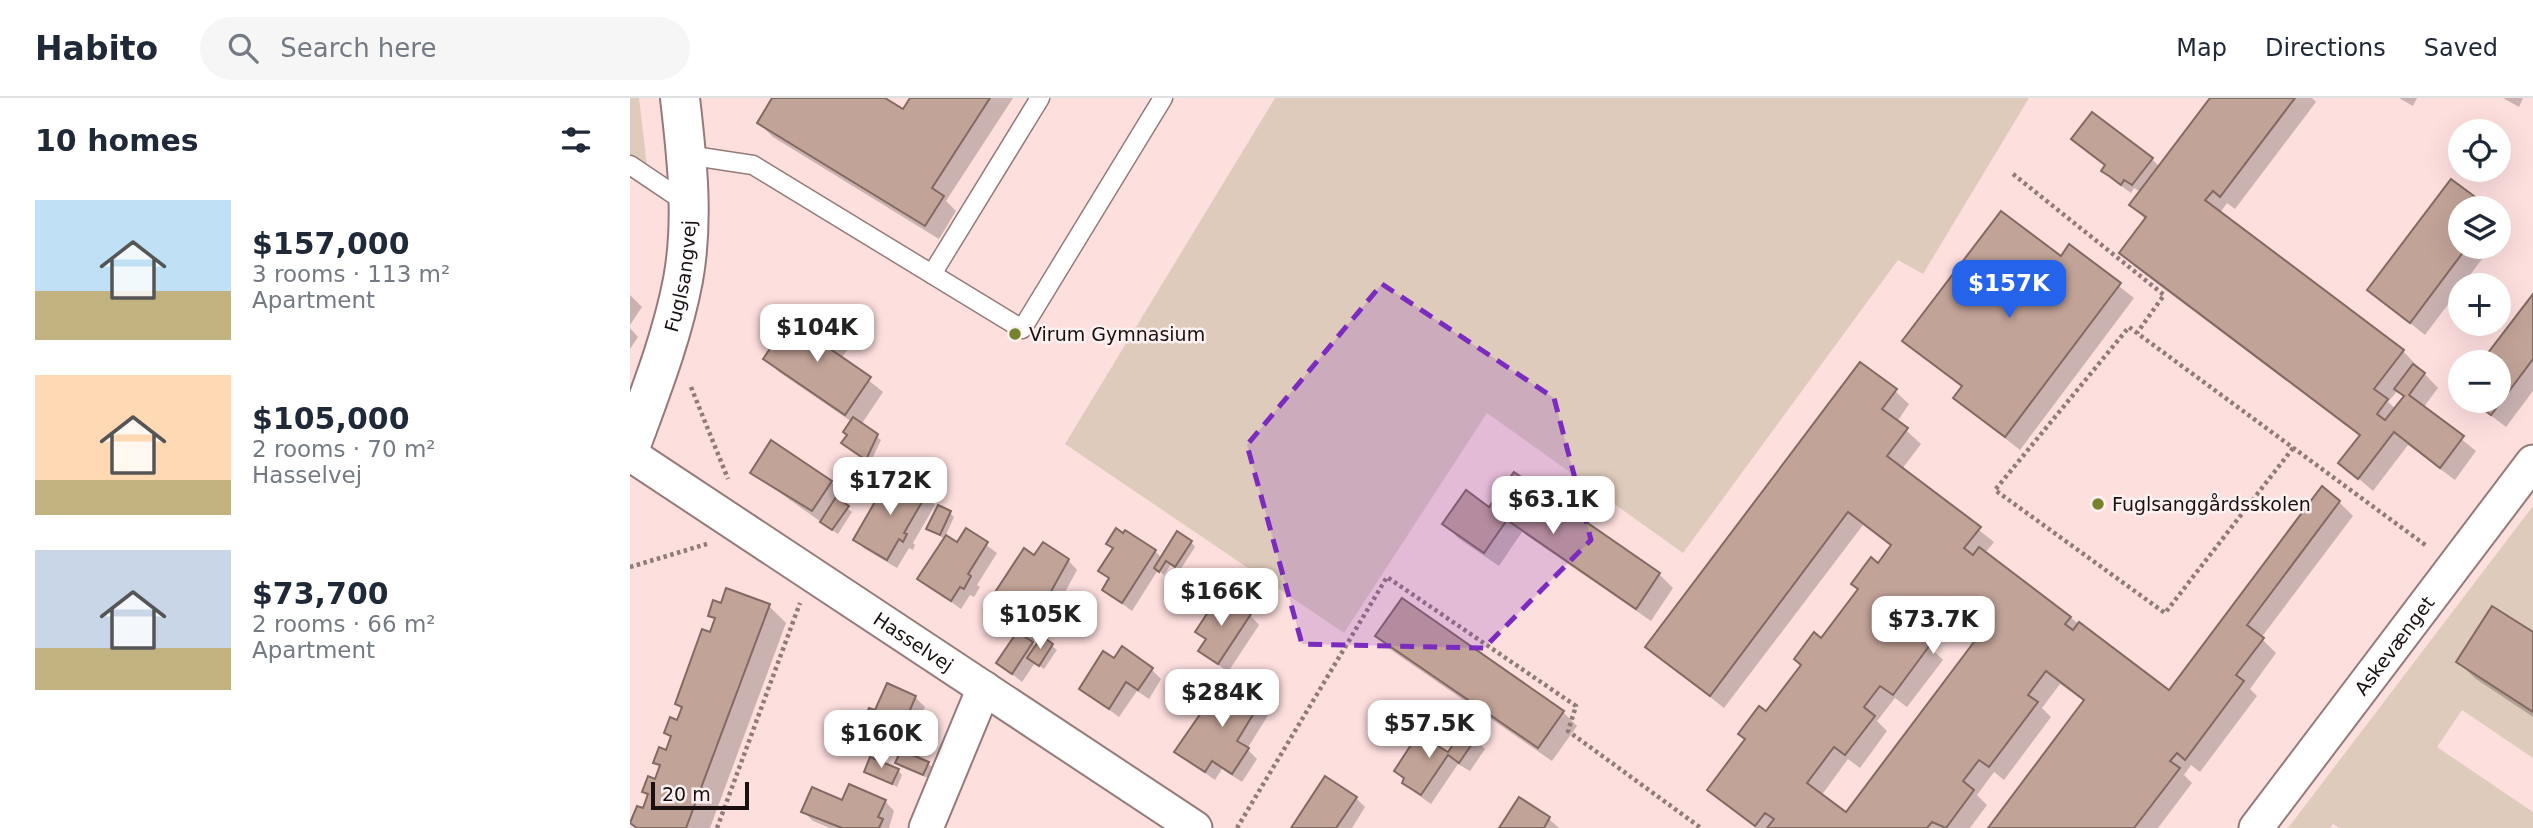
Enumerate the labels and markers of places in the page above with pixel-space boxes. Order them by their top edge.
pin: $157K [1960,260,2058,320]
pin: $104K [768,304,866,364]
place label: Virum Gymnasium [1029,323,1205,345]
marker: Virum Gymnasium [1007,326,1023,342]
pin: $172K [841,458,939,517]
pin: $63.1K [1496,476,1610,536]
place label: Fuglsanggårdsskolen [2112,493,2311,515]
marker: Fuglsanggårdsskolen [2090,496,2106,512]
pin: $166K [1172,568,1270,628]
pin: $105K [991,592,1089,651]
pin: $73.7K [1876,596,1990,656]
pin: $284K [1173,670,1271,729]
pin: $57.5K [1372,700,1486,760]
pin: $160K [832,710,930,770]

